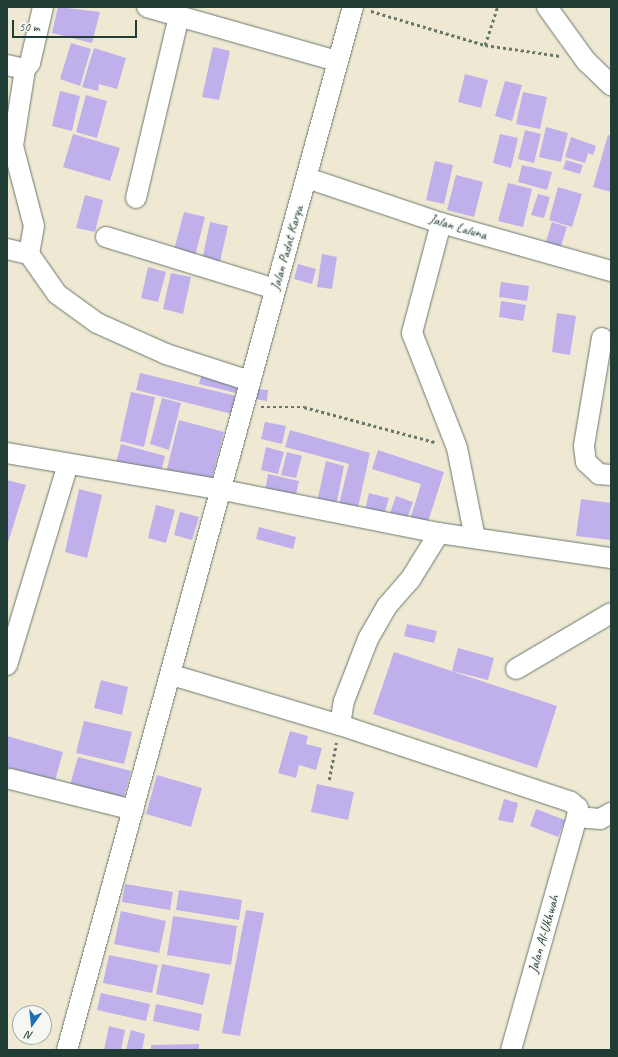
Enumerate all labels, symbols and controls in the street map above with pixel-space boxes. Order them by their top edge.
scale bar [14,12,139,38]
text: 50 m [19,19,39,35]
street label: Jalan Padat Karya [267,204,307,292]
street label: Jalan Laluna [427,210,489,244]
street label: Jalan Al-Ukhwah [525,893,563,975]
north arrow [12,1005,52,1045]
text: N [24,1028,34,1043]

